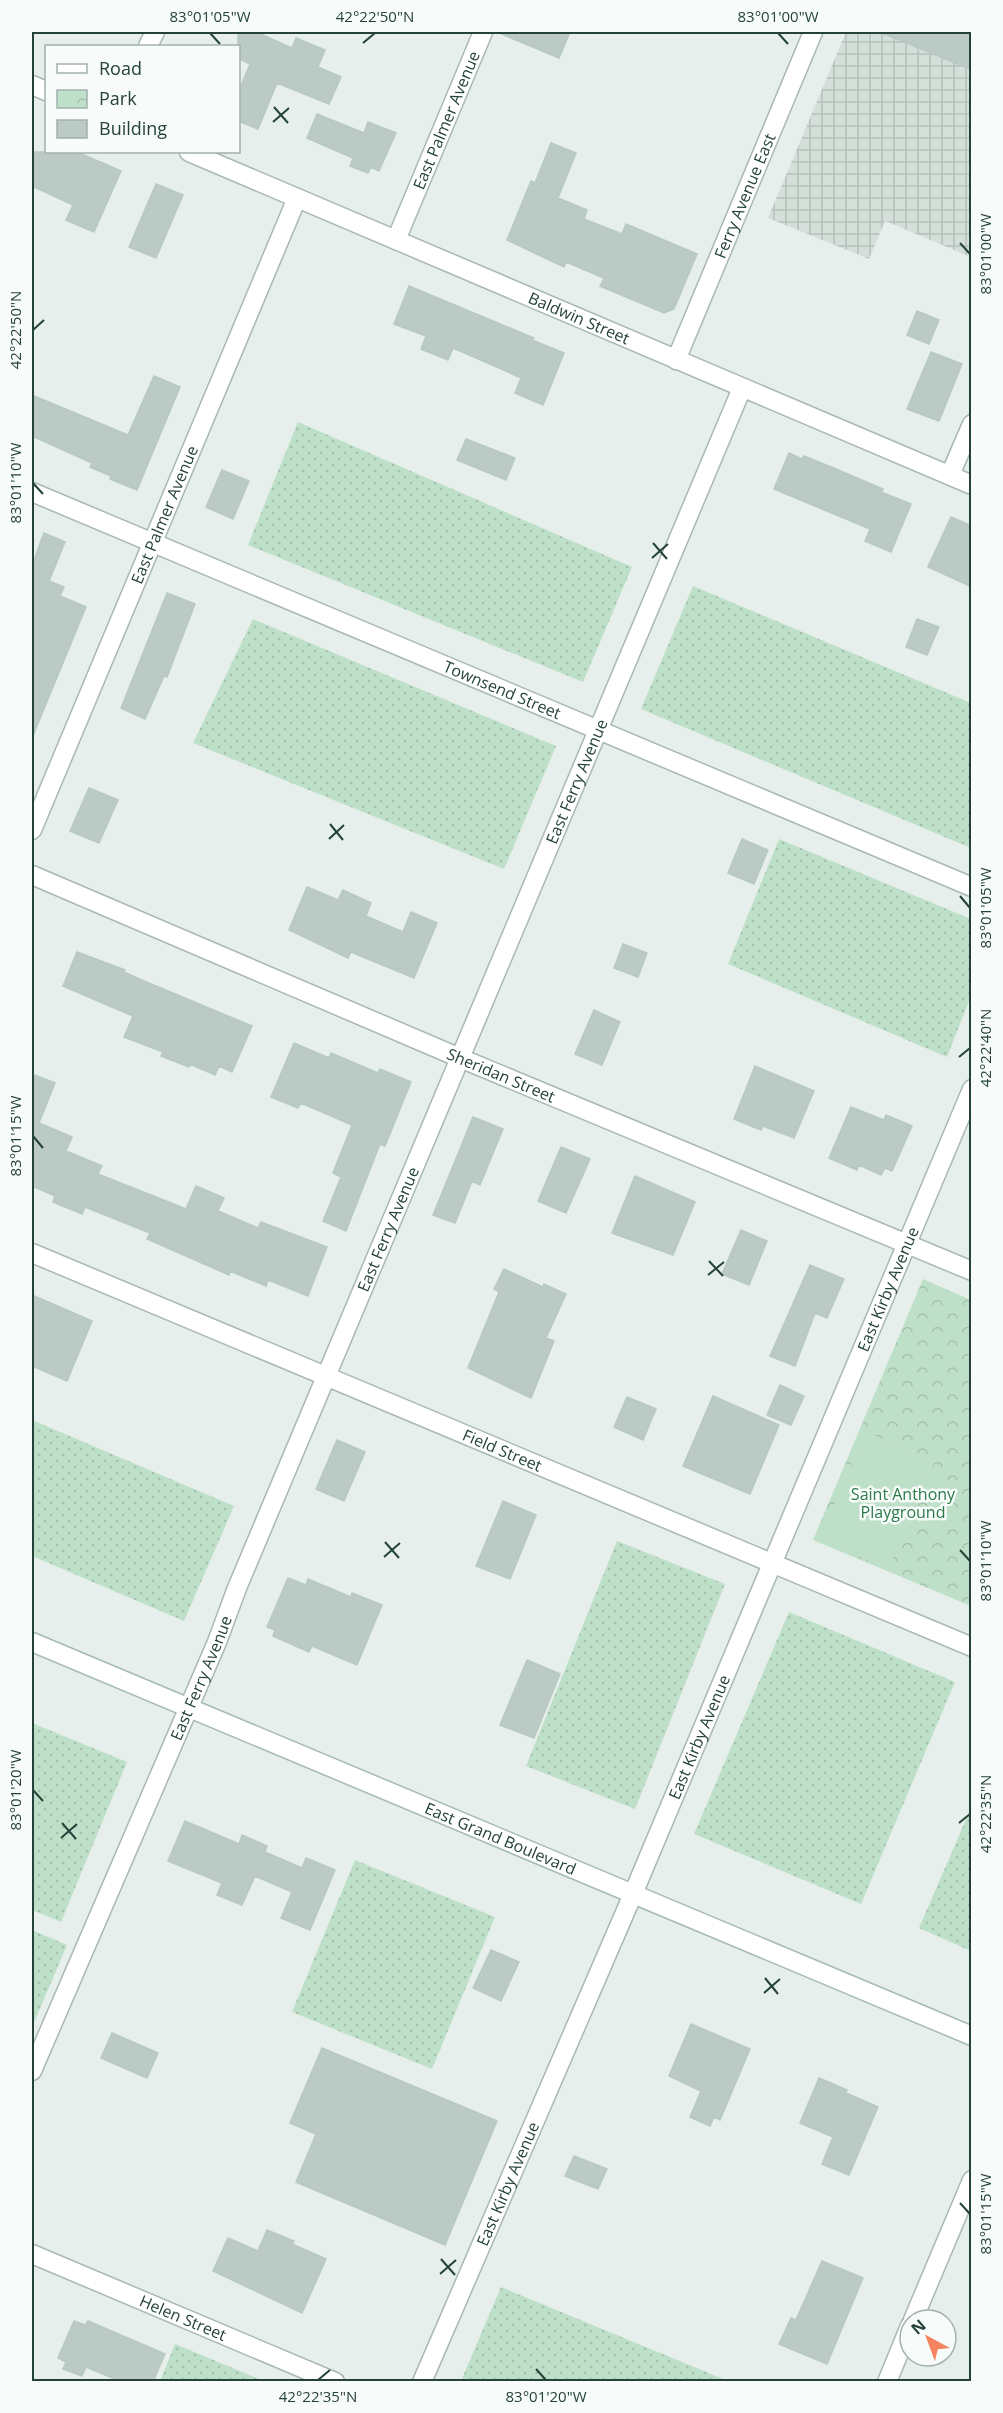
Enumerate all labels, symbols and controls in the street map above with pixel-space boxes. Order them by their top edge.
text: 83°01'05"W [170,6,251,26]
text: 42°22'50"N [336,6,414,26]
text: 83°01'00"W [738,6,819,26]
legend [45,45,240,153]
street label: East Palmer Avenue [407,48,485,193]
text: Road [99,56,142,80]
text: Park [99,86,137,110]
text: Building [99,116,167,140]
street label: Ferry Avenue East [709,130,781,262]
text: 83°01'00"W [975,213,995,295]
street label: Baldwin Street [525,287,634,349]
text: 42°22'50"N [5,291,25,369]
text: 83°01'10"W [5,442,25,524]
street label: East Palmer Avenue [125,442,203,587]
street label: Townsend Street [440,655,565,724]
street label: East Ferry Avenue [540,715,613,847]
text: 83°01'05"W [975,867,995,949]
text: 42°22'40"N [975,1009,995,1087]
street label: Sheridan Street [443,1043,559,1108]
text: 83°01'15"W [5,1095,25,1177]
street label: East Ferry Avenue [352,1163,424,1295]
street label: East Kirby Avenue [852,1223,924,1355]
street label: Field Street [459,1424,546,1477]
park label: Saint Anthony Playground [851,1483,956,1523]
text: 83°01'10"W [975,1520,995,1602]
street label: East Ferry Avenue [165,1612,237,1744]
street label: East Kirby Avenue [663,1671,735,1803]
text: 83°01'20"W [5,1749,25,1831]
text: 42°22'35"N [975,1775,995,1853]
street label: East Grand Boulevard [421,1797,580,1880]
street label: East Kirby Avenue [471,2118,544,2249]
text: 83°01'15"W [975,2173,995,2255]
street label: Helen Street [136,2290,230,2346]
north arrow [898,2308,958,2368]
text: N [906,2314,930,2339]
text: 42°22'35"N [279,2386,357,2406]
text: 83°01'20"W [506,2386,587,2406]

